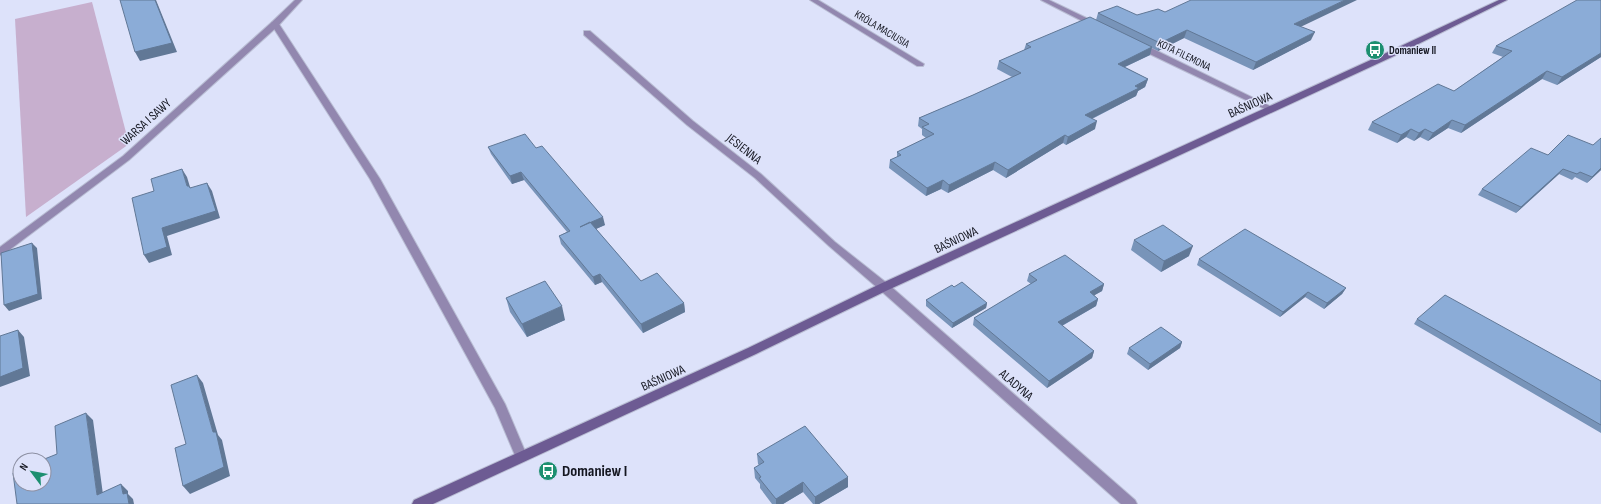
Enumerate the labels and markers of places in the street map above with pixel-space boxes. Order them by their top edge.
bus stop icon: Domaniew II [1364,39,1386,61]
place label: Domaniew II [1389,44,1436,57]
bus stop icon: Domaniew I [537,460,559,482]
place label: Domaniew I [562,462,627,481]

